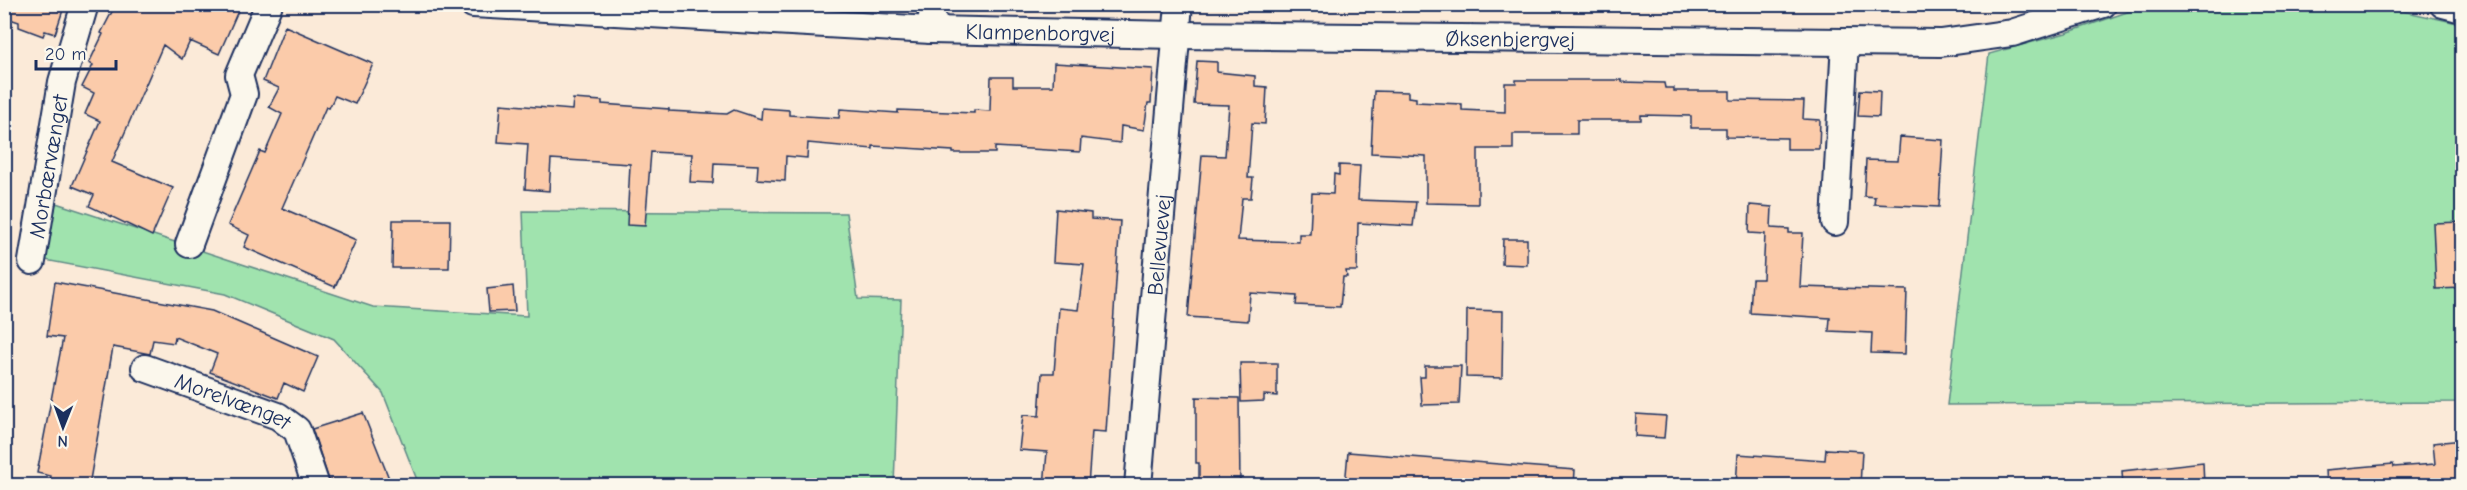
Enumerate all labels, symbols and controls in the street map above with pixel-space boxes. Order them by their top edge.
street label: Klampenborgvej [965,19,1115,48]
street label: Øksenbjergvej [1445,26,1575,53]
scale bar [36,33,116,71]
text: 20 m [45,44,86,65]
street label: Morbærvænget [24,92,74,240]
street label: Bellevuevej [1142,193,1177,297]
street label: Morelvænget [171,368,297,436]
north arrow [33,397,93,457]
text: N [57,432,68,450]

